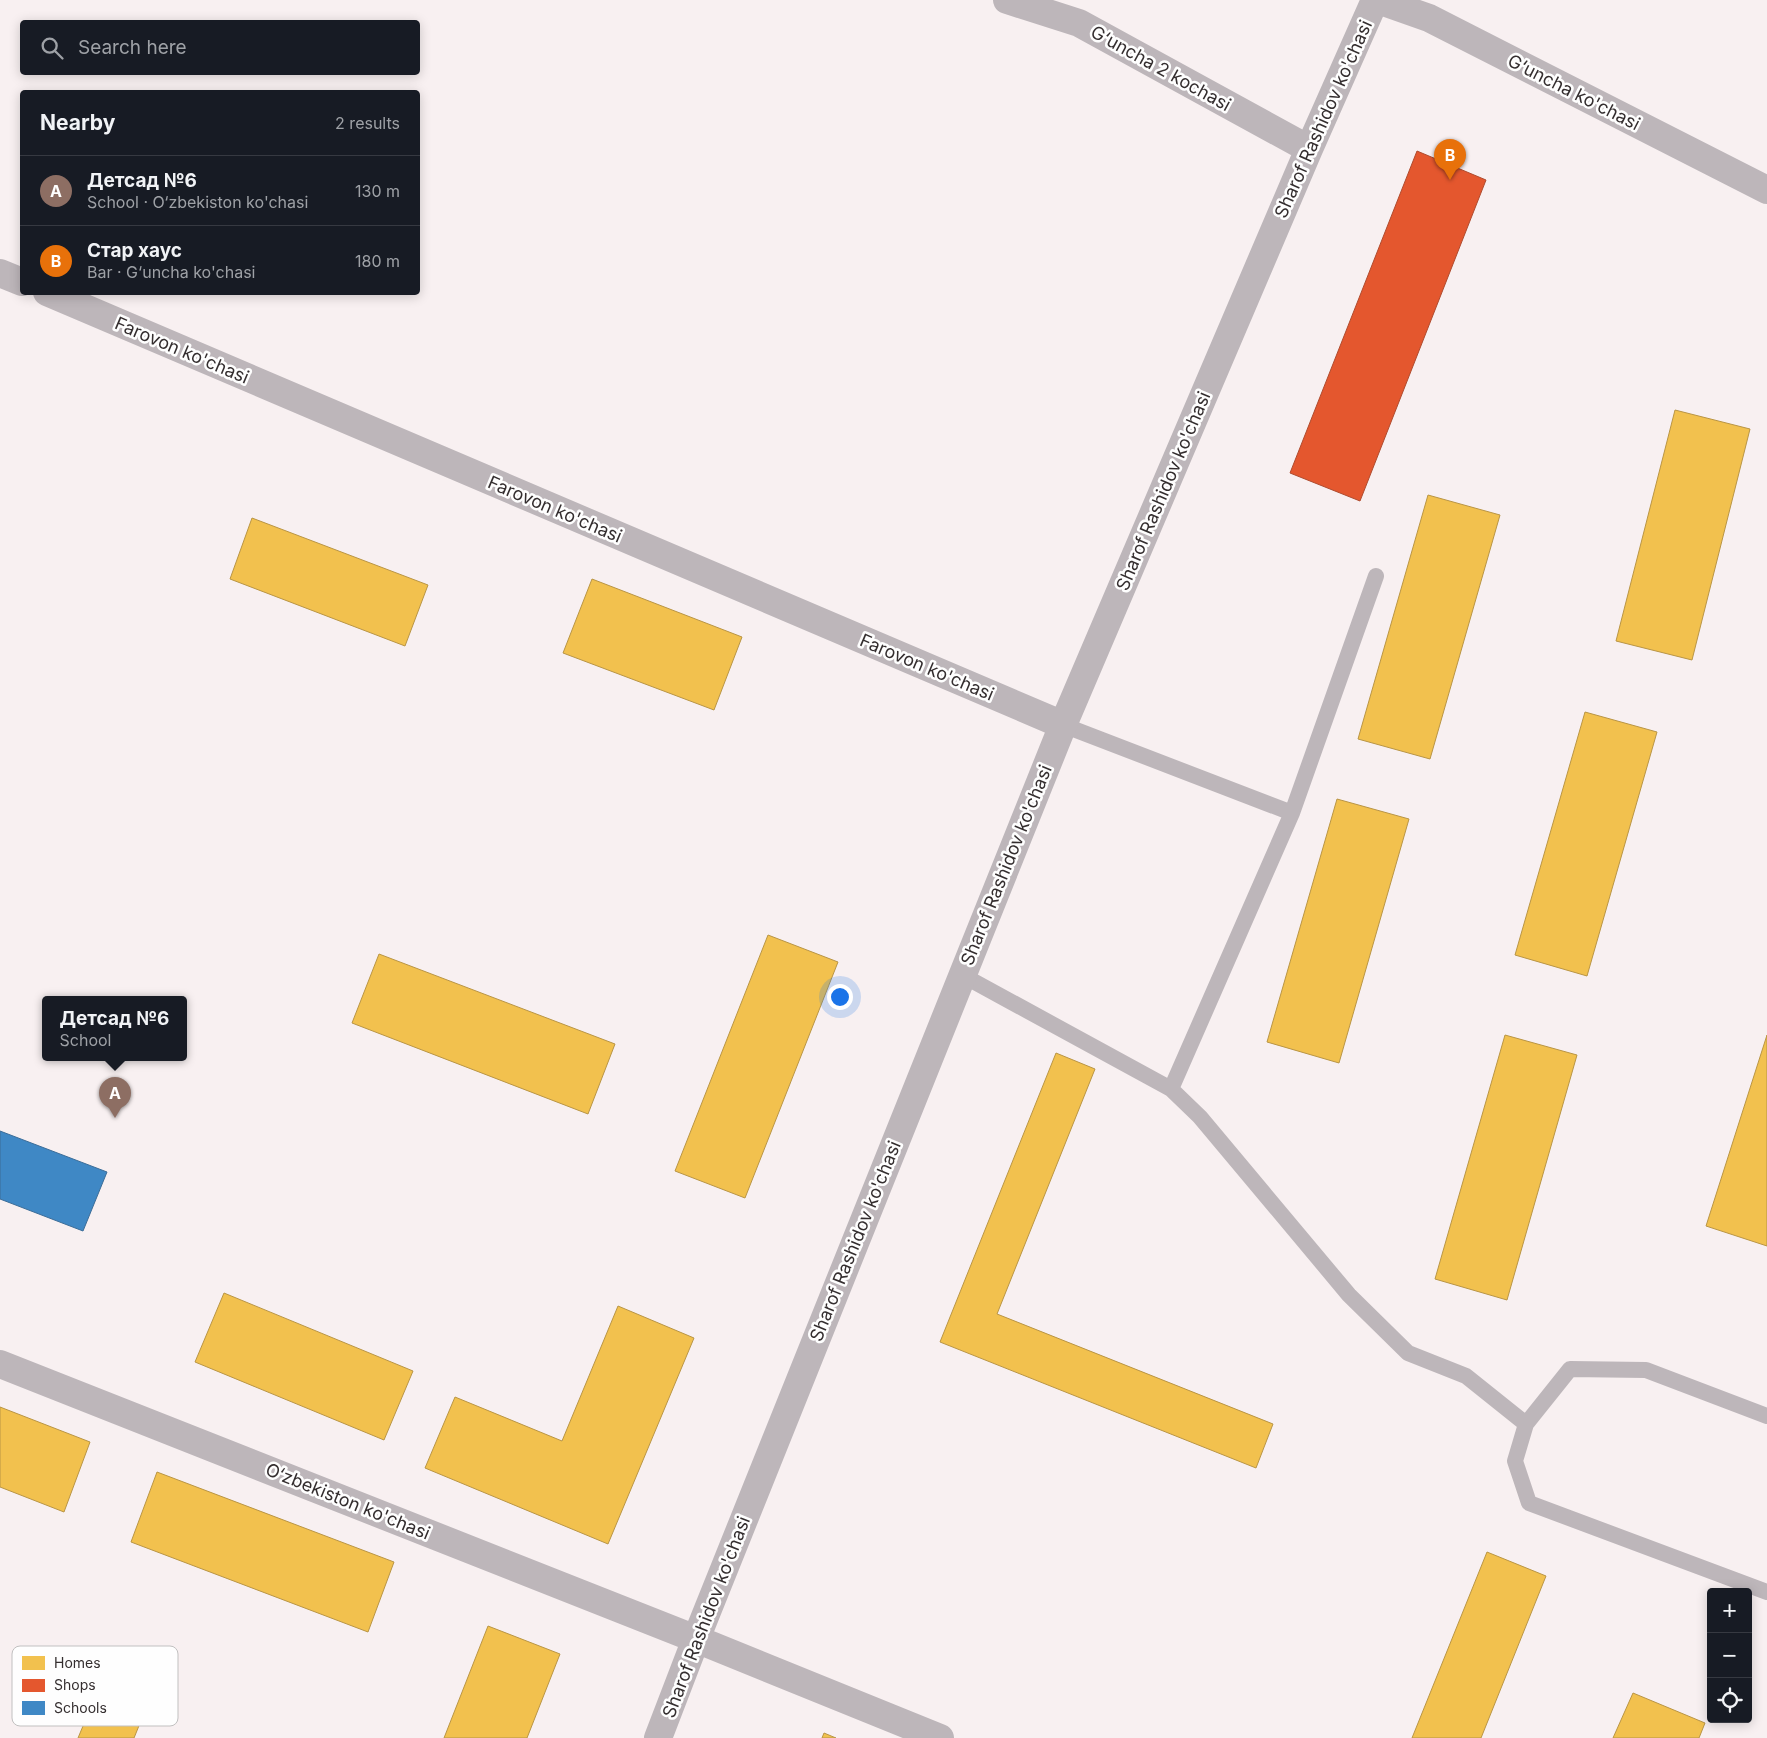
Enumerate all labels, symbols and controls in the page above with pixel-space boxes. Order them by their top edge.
street label: Sharof Rashidov ko'chasi [1270,17,1376,221]
search box [20,20,420,75]
street label: G‘uncha 2 kochasi [1087,21,1235,115]
icon: search [38,34,66,62]
text: Search here [78,36,187,59]
street label: G‘uncha ko'chasi [1504,50,1644,134]
text: Nearby [40,110,115,135]
text: 2 results [335,113,400,133]
pin: B [1434,139,1466,180]
text: Детсад №6 [87,169,197,192]
text: A [50,181,62,201]
text: 130 m [355,181,400,201]
text: School · O‘zbekiston ko'chasi [87,192,308,212]
text: Стар хаус [87,239,182,262]
text: B [51,251,61,271]
text: 180 m [355,251,400,271]
text: Bar · G‘uncha ko'chasi [87,262,255,282]
street label: Farovon ko'chasi [112,312,252,388]
street label: Sharof Rashidov ko'chasi [1112,388,1214,594]
street label: Farovon ko'chasi [485,471,625,547]
street label: Farovon ko'chasi [857,629,997,705]
street label: Sharof Rashidov ko'chasi [956,762,1056,968]
your location [827,984,853,1010]
popup [42,996,187,1061]
text: Детсад №6 [60,1007,169,1030]
text: School [60,1030,111,1050]
pin: A [99,1077,131,1118]
street label: Sharof Rashidov ko'chasi [805,1138,905,1344]
street label: O‘zbekiston ko'chasi [263,1458,433,1544]
street label: Sharof Rashidov ko'chasi [658,1513,754,1721]
map controls [1707,1588,1752,1723]
button: + [1707,1588,1752,1633]
button: − [1707,1633,1752,1678]
legend [12,1646,178,1726]
text: Homes [54,1654,101,1671]
text: Shops [54,1676,96,1693]
button: locate [1707,1678,1752,1723]
text: Schools [54,1699,107,1716]

